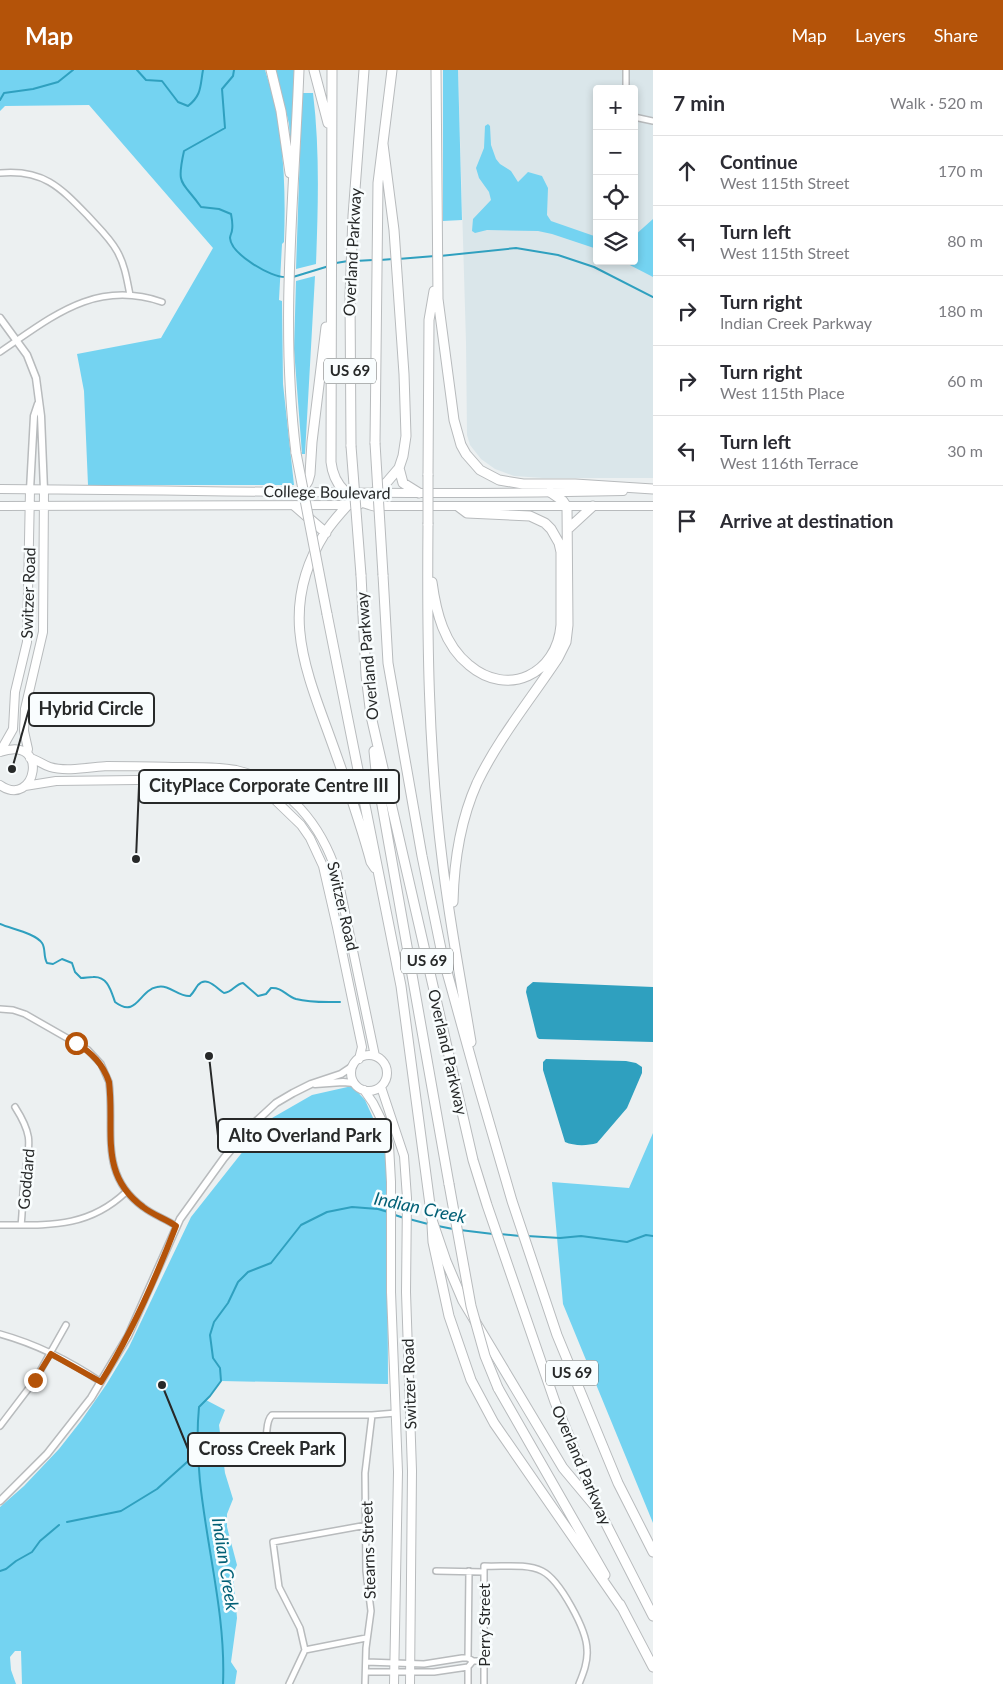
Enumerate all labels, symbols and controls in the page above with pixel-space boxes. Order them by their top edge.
text: Map [25,21,73,50]
text: Map [791,24,827,46]
text: Layers [855,24,906,46]
text: Share [934,24,978,46]
map controls [593,85,638,265]
button: + [593,85,638,130]
text: 7 min [673,90,725,115]
text: Walk · 520 m [890,93,983,112]
button: − [593,130,638,175]
text: Continue [720,150,798,173]
icon: ahead [673,157,701,185]
text: 170 m [938,161,983,180]
text: West 115th Street [720,173,850,192]
button: locate [593,175,638,220]
street label: Overland Parkway [339,187,364,317]
button: layers [593,220,638,265]
text: Turn left [720,220,791,243]
icon: left [673,227,701,255]
text: 80 m [947,231,983,250]
text: West 115th Street [720,243,850,262]
text: Turn right [720,290,802,313]
icon: right [673,297,701,325]
text: 180 m [938,301,983,320]
text: Indian Creek Parkway [720,313,872,332]
road number: US 69 [324,358,376,384]
text: Turn right [720,360,802,383]
icon: right [673,367,701,395]
text: 60 m [947,371,983,390]
text: West 115th Place [720,383,845,402]
text: Turn left [720,430,791,453]
icon: left [673,437,701,465]
text: 30 m [947,441,983,460]
text: West 116th Terrace [720,453,858,472]
street label: College Boulevard [263,481,391,502]
icon: arrive [673,507,701,535]
text: Arrive at destination [720,509,893,532]
street label: Switzer Road [16,547,39,639]
street label: Overland Parkway [351,590,382,721]
callout: Hybrid Circle [29,693,154,726]
text: Hybrid Circle [39,697,144,719]
callout: CityPlace Corporate Centre III [139,770,399,803]
text: CityPlace Corporate Centre III [149,774,389,796]
street label: Switzer Road [324,859,363,952]
road number: US 69 [401,948,453,974]
street label: Overland Parkway [425,987,472,1117]
route start [65,1032,88,1055]
callout: Alto Overland Park [218,1119,391,1152]
text: Alto Overland Park [227,1124,382,1146]
street label: Goddard [13,1148,38,1210]
water label: Indian Creek [372,1187,469,1228]
street label: Switzer Road [397,1338,420,1430]
road number: US 69 [546,1360,598,1386]
route end [24,1369,47,1392]
street label: Overland Parkway [549,1402,617,1528]
callout: Cross Creek Park [188,1433,345,1466]
text: Cross Creek Park [199,1437,336,1459]
street label: Stearns Street [356,1500,379,1599]
water label: Indian Creek [208,1516,244,1612]
street label: Perry Street [474,1583,493,1667]

